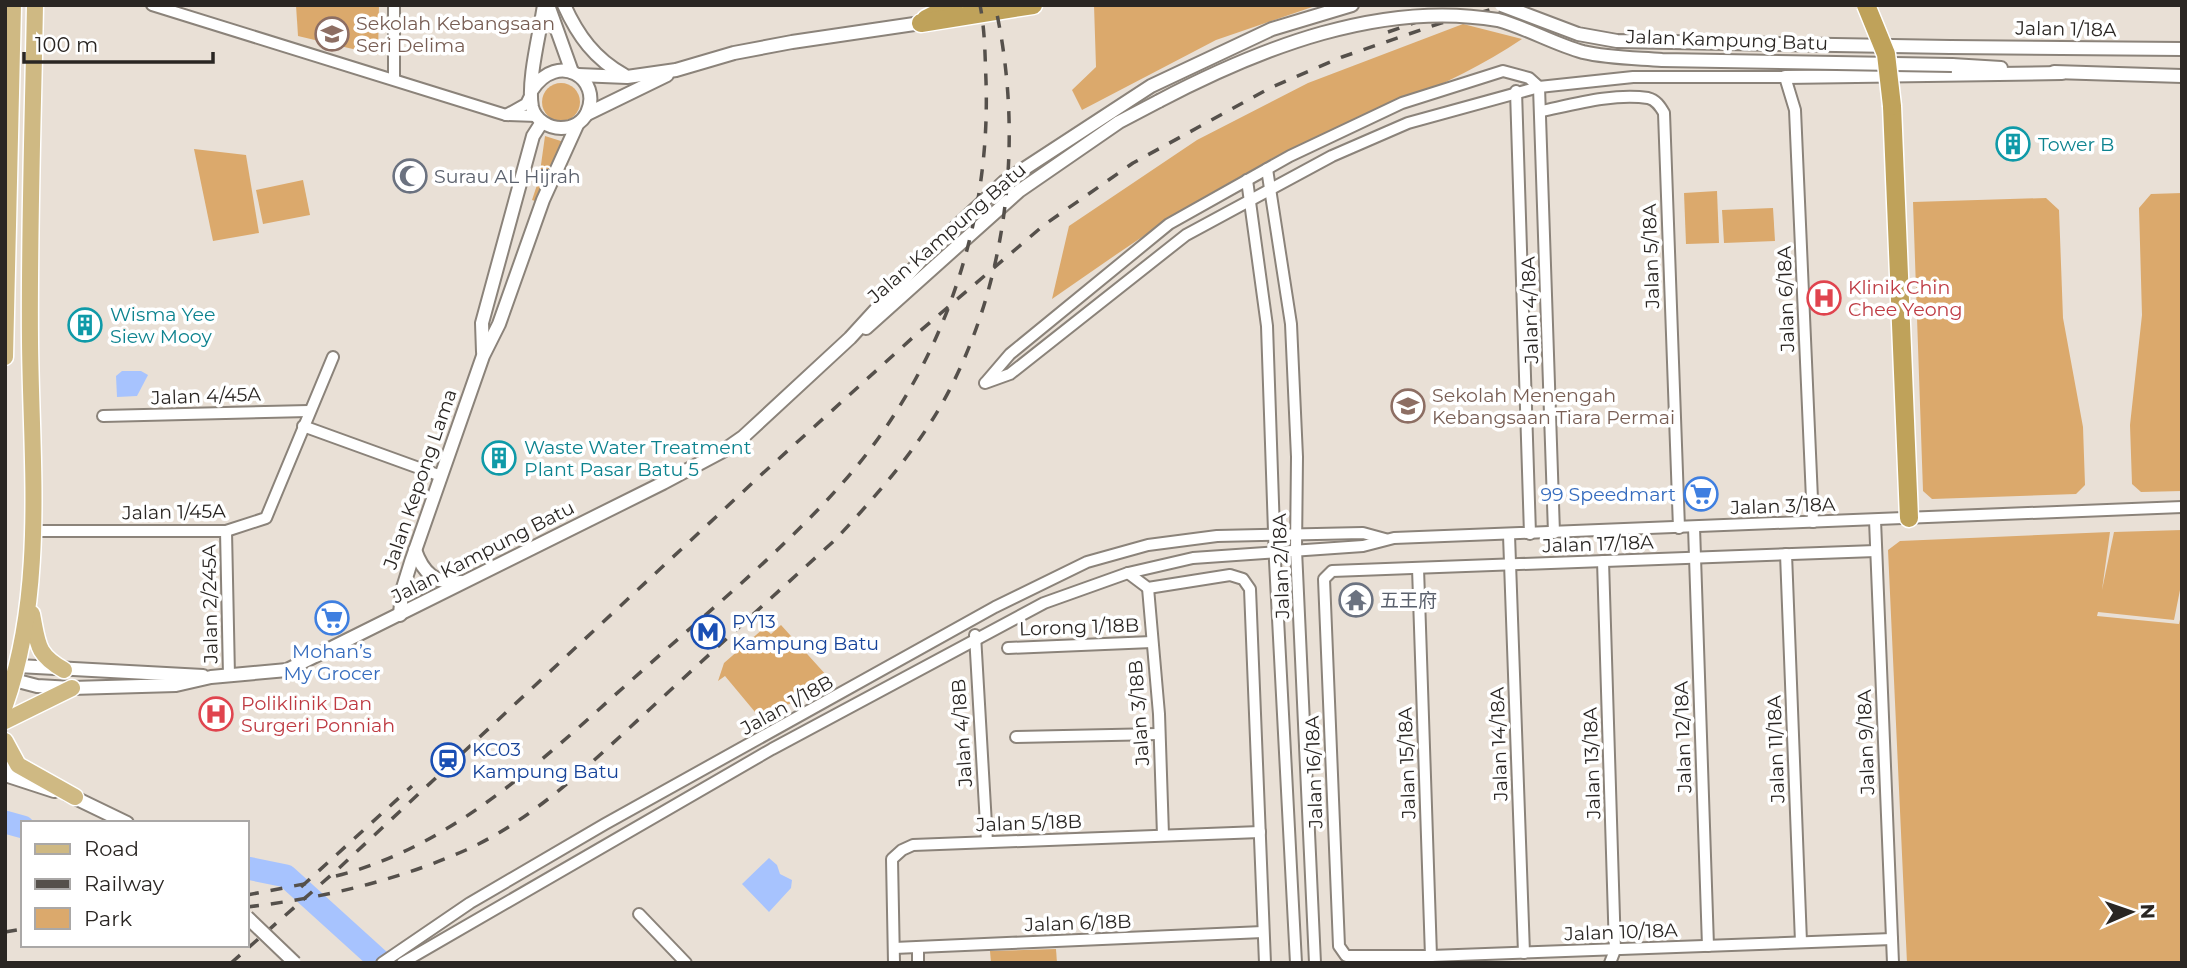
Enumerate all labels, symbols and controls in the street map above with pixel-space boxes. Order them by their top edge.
place label: Sekolah Kebangsaan Seri Delima [356,12,555,57]
school or university icon: Sekolah Kebangsaan Seri Delima [313,15,351,53]
street label: Jalan 1/18A [2014,17,2117,41]
scale bar [24,21,214,65]
street label: Jalan Kampung Batu [1625,25,1828,55]
text: 100 m [35,32,98,57]
building icon: Tower B [1994,125,2032,163]
place label: Tower B [2038,133,2114,156]
mosque icon: Surau AL Hijrah [391,157,429,195]
street label: Jalan Kampung Batu [862,158,1031,309]
place label: Surau AL Hijrah [434,165,581,188]
street label: Jalan 5/18A [1638,203,1664,310]
street label: Jalan 6/18A [1773,245,1799,353]
street label: Jalan 4/18A [1517,256,1543,365]
place label: Klinik Chin Chee Yeong [1848,276,1962,321]
hospital icon: Klinik Chin Chee Yeong [1805,279,1843,317]
place label: Wisma Yee Siew Mooy [110,303,215,348]
building icon: Wisma Yee Siew Mooy [66,306,104,344]
street label: Jalan 4/45A [150,383,262,409]
place label: Sekolah Menengah Kebangsaan Tiara Permai [1432,384,1675,429]
street label: Jalan Kepong Lama [378,386,462,573]
school or university icon: Sekolah Menengah Kebangsaan Tiara Permai [1389,387,1427,425]
place label: Waste Water Treatment Plant Pasar Batu 5 [524,436,752,481]
building icon: Waste Water Treatment Plant Pasar Batu 5 [480,439,518,477]
supermarket icon: 99 Speedmart [1682,475,1720,513]
place label: 99 Speedmart [1540,483,1676,506]
street label: Jalan 3/18A [1729,493,1836,519]
street label: Jalan Kampung Batu [387,496,578,609]
street label: Jalan 1/45A [121,500,226,524]
street label: Jalan 2/18A [1268,513,1294,620]
street label: Jalan 17/18A [1541,531,1655,557]
street label: Jalan 2/245A [197,544,223,665]
temple icon: 五王府 [1337,581,1375,619]
place label: 五王府 [1380,589,1437,612]
supermarket icon: Mohan’s My Grocer [313,599,351,637]
place label: PY13 Kampung Batu [732,610,879,655]
metro station icon: PY13 Kampung Batu [689,613,727,651]
street label: Lorong 1/18B [1019,613,1139,641]
place label: Mohan’s My Grocer [283,640,381,685]
street label: Jalan 3/18B [1124,659,1154,768]
street label: Jalan 1/18B [736,670,837,740]
street label: Jalan 4/18B [947,678,977,789]
street label: Jalan 12/18A [1670,680,1696,794]
street label: Jalan 14/18A [1486,686,1513,802]
street label: Jalan 9/18A [1853,689,1879,796]
place label: Poliklinik Dan Surgeri Ponniah [241,692,395,737]
street label: Jalan 11/18A [1763,694,1789,804]
hospital icon: Poliklinik Dan Surgeri Ponniah [197,695,235,733]
street label: Jalan 15/18A [1394,706,1420,820]
street label: Jalan 13/18A [1579,706,1605,820]
street label: Jalan 16/18A [1301,715,1327,830]
place label: KC03 Kampung Batu [472,738,619,783]
station icon: KC03 Kampung Batu [429,741,467,779]
street label: Jalan 5/18B [975,810,1082,836]
legend [21,821,248,947]
text: Road [84,836,139,861]
text: Railway [84,871,165,896]
north arrow [2096,877,2166,947]
text: N [2136,903,2159,920]
text: Park [84,906,132,931]
street label: Jalan 6/18B [1023,910,1132,936]
street label: Jalan 10/18A [1563,919,1678,946]

